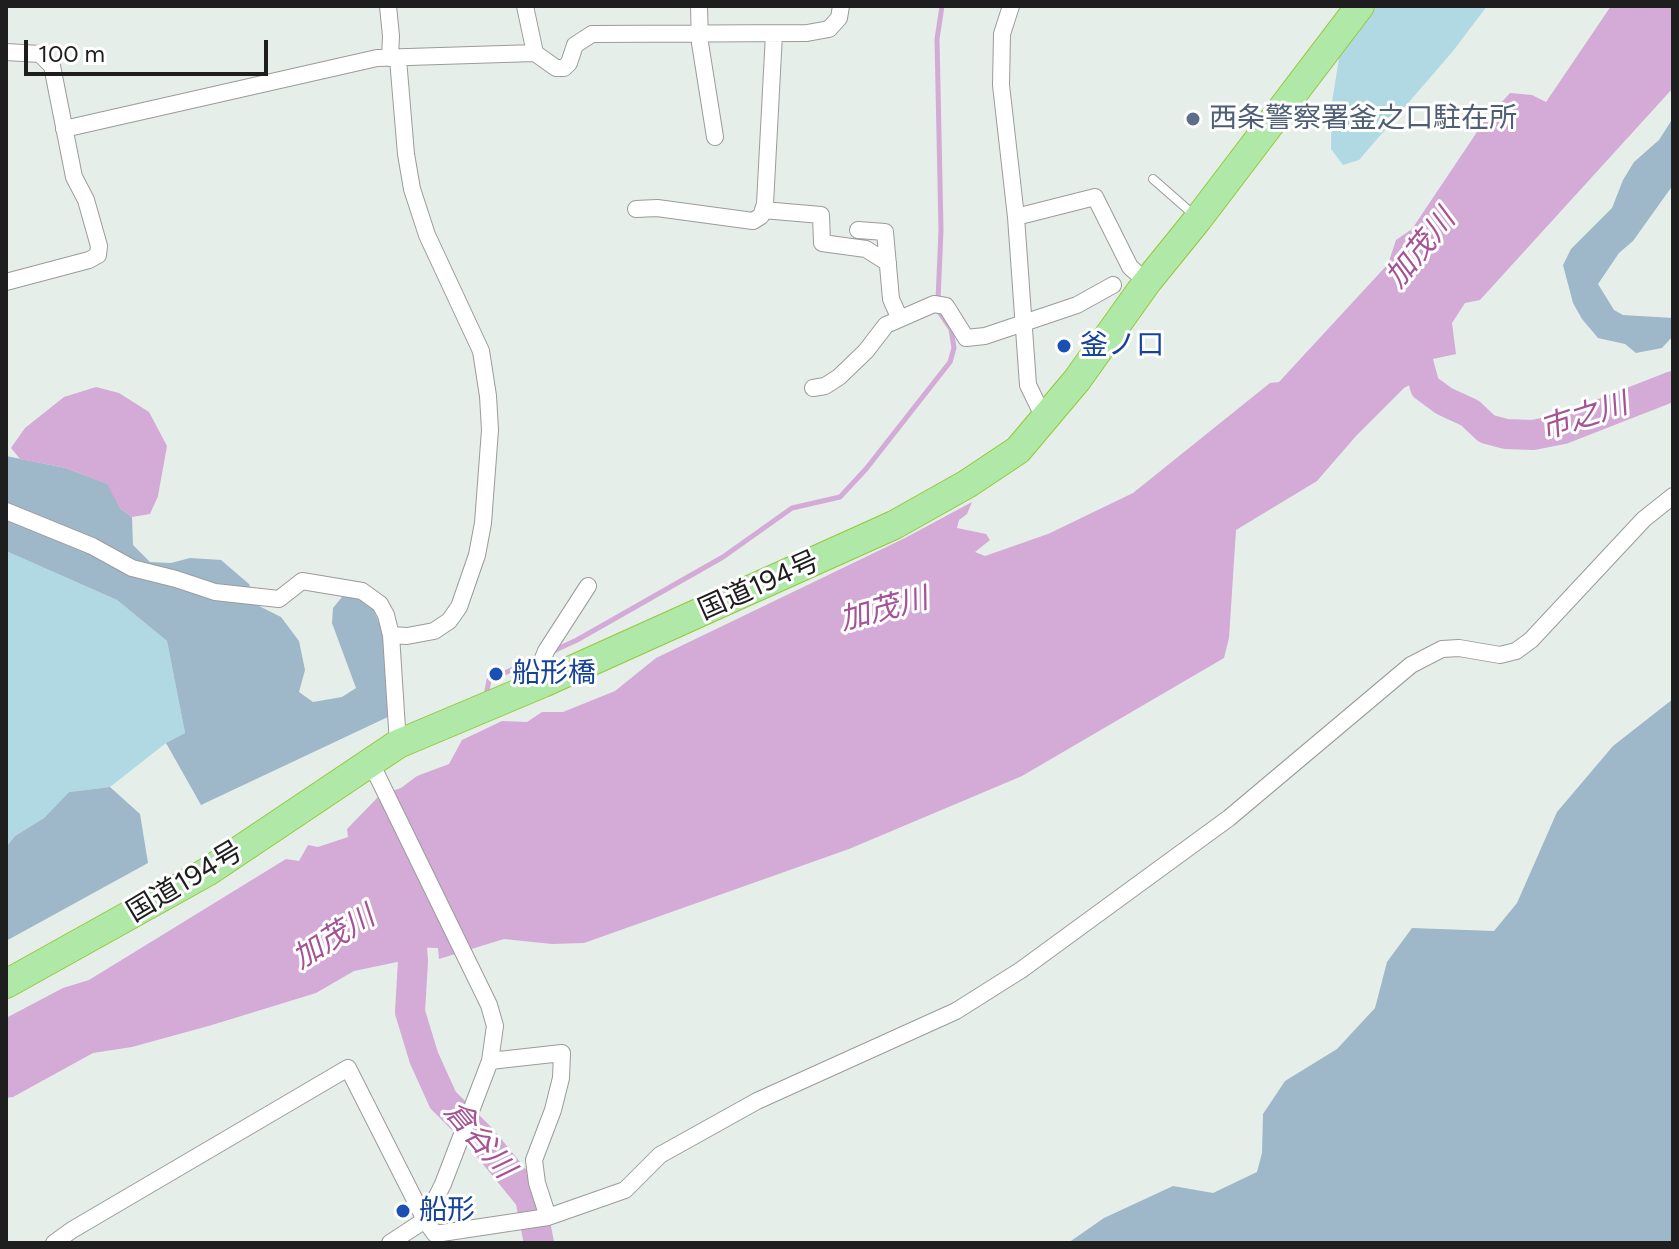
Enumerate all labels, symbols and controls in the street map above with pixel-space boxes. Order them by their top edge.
scale bar [28,24,272,74]
text: 100 m [38,39,105,68]
place label: 西条警察署釜之口駐在所 [1209,102,1517,136]
marker: 西条警察署釜之口駐在所 [1184,110,1202,128]
water label: 加茂川 [1379,203,1463,295]
place label: 釜ノ口 [1080,329,1164,363]
marker: 釜ノ口 [1055,337,1073,355]
water label: 市之川 [1536,386,1632,448]
street label: 国道194号 [693,544,825,628]
water label: 加茂川 [836,581,932,639]
place label: 船形橋 [512,657,596,691]
marker: 船形橋 [487,665,505,683]
street label: 国道194号 [121,834,249,930]
water label: 加茂川 [286,899,382,977]
water label: 倉谷川 [436,1094,522,1186]
place label: 船形 [419,1194,475,1228]
marker: 船形 [394,1202,412,1220]

